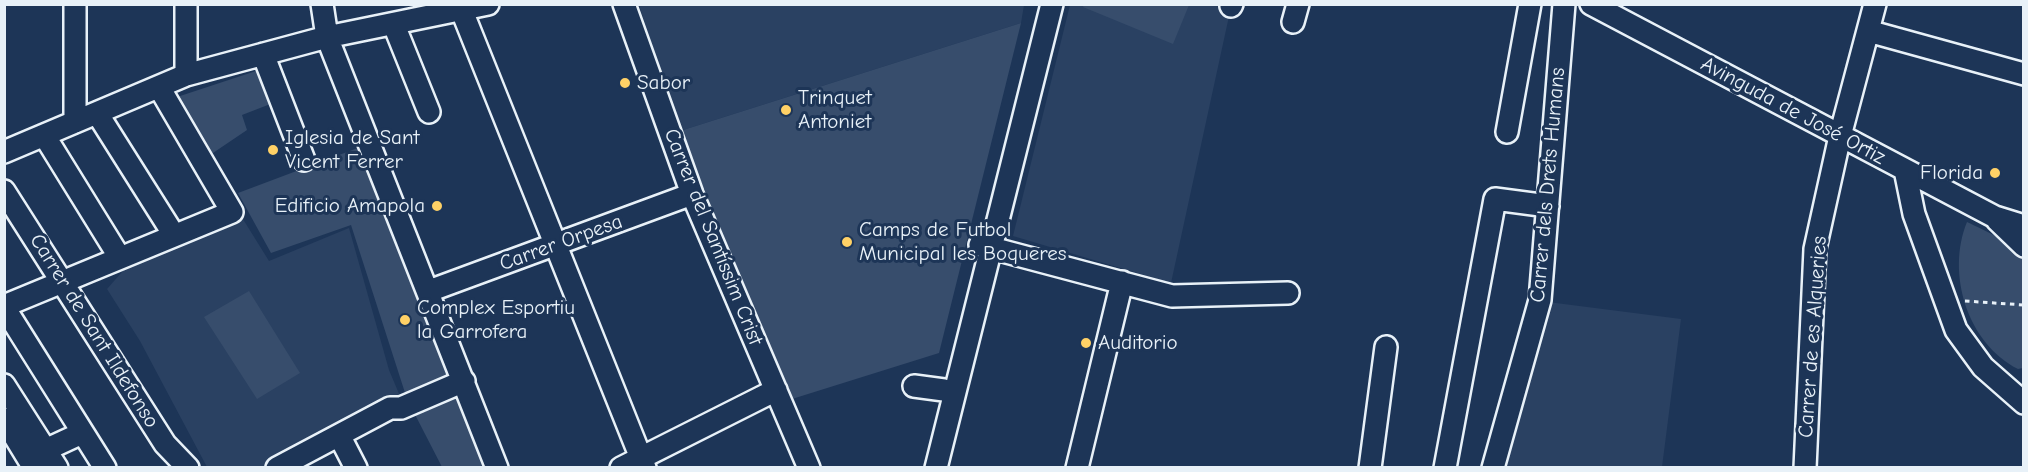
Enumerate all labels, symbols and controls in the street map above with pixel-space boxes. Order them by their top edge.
street label: Avinguda de José Ortiz [1696,52,1890,170]
street label: Carrer dels Drets Humans [1525,66,1571,304]
place label: Sabor [637,70,690,96]
marker: Sabor [618,76,632,90]
place label: Trinquet Antoniet [798,85,872,135]
marker: Trinquet Antoniet [779,103,793,117]
place label: Iglesia de Sant Vicent Ferrer [285,125,420,175]
street label: Carrer del Santíssim Crist [658,125,768,349]
marker: Iglesia de Sant Vicent Ferrer [266,143,280,157]
place label: Florida [1920,160,1983,186]
marker: Florida [1988,166,2002,180]
place label: Edificio Amapola [275,193,425,219]
marker: Edificio Amapola [430,199,444,213]
street label: Carrer Orpesa [496,209,626,277]
place label: Camps de Futbol Municipal les Boqueres [859,217,1066,267]
street label: Carrer de Sant Ildefonso [24,229,164,433]
marker: Camps de Futbol Municipal les Boqueres [840,235,854,249]
street label: Carrer de es Alqueries [1793,235,1833,439]
place label: Complex Esportiu la Garrofera [417,295,575,345]
marker: Complex Esportiu la Garrofera [398,313,412,327]
place label: Auditorio [1098,330,1178,356]
marker: Auditorio [1079,336,1093,350]

